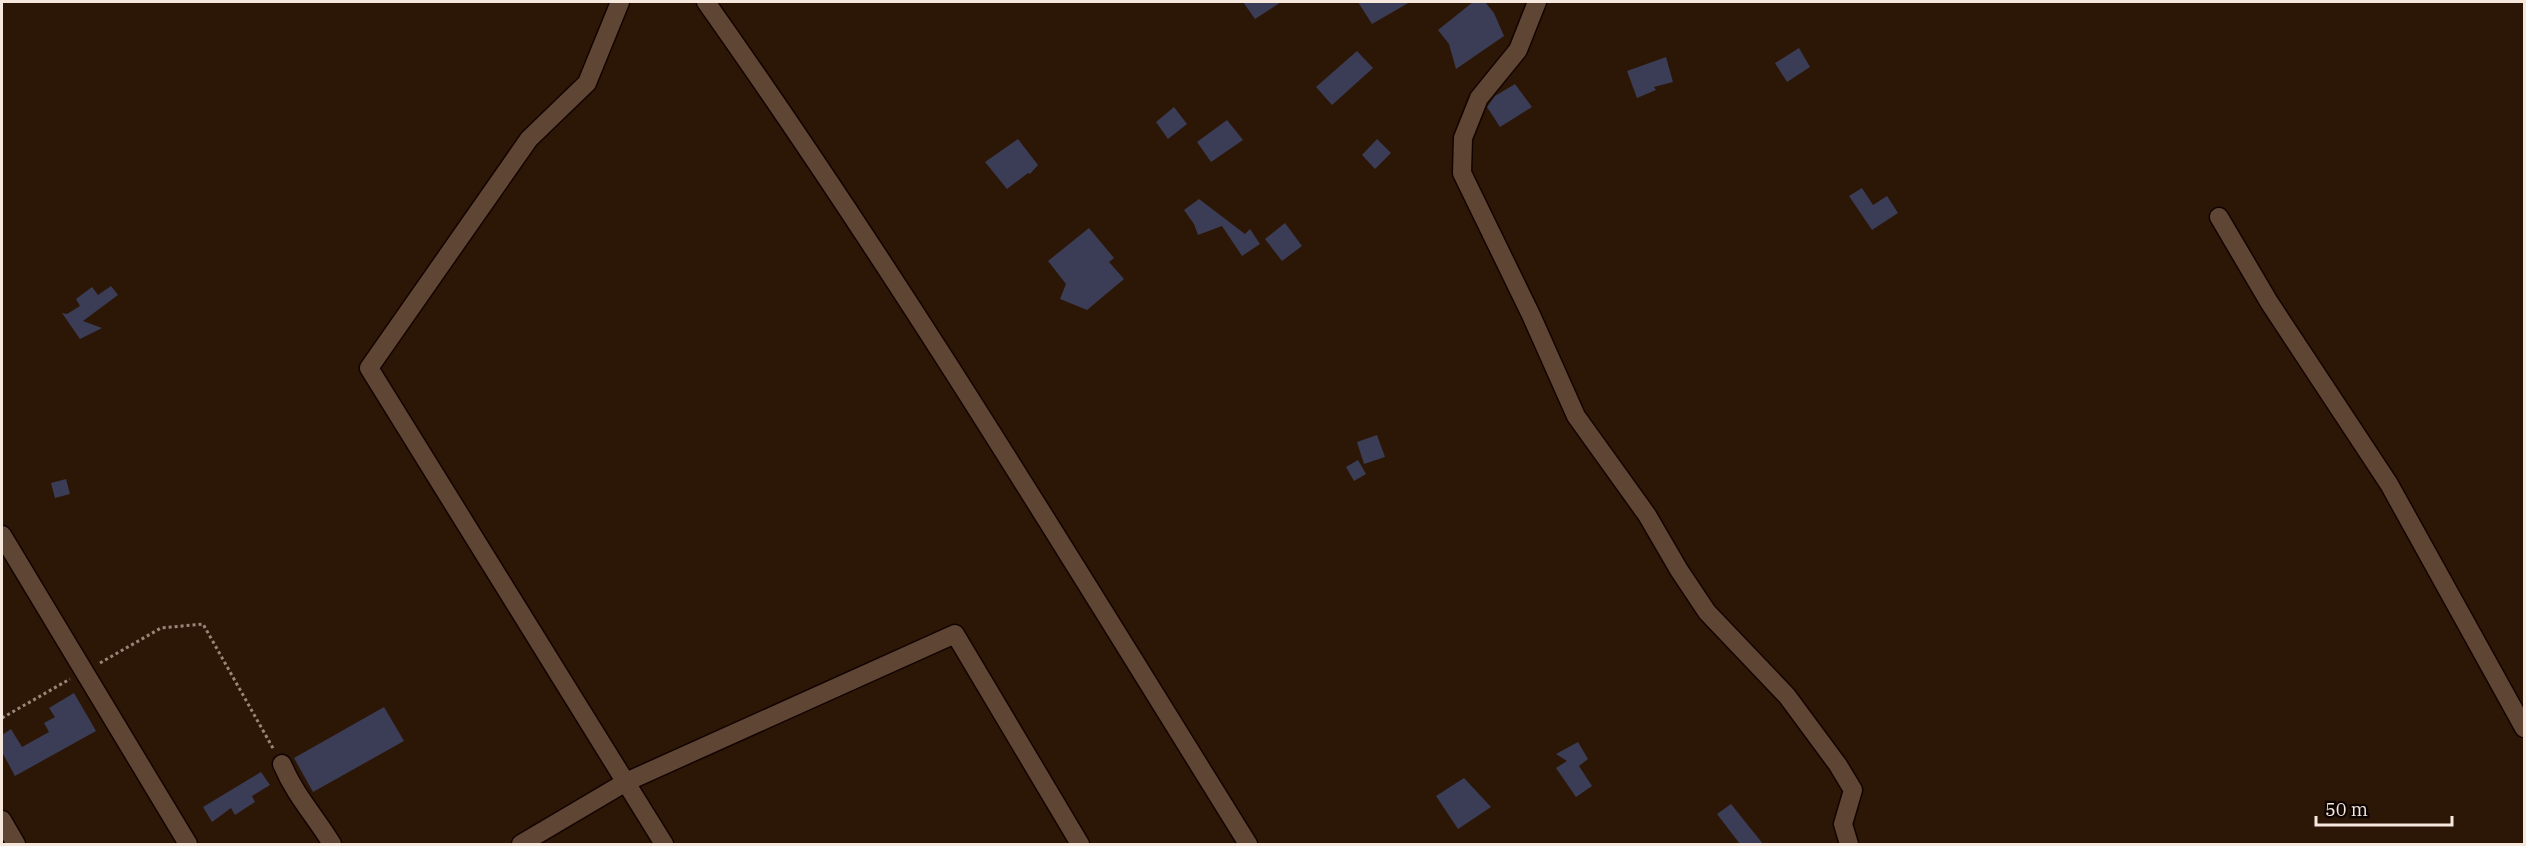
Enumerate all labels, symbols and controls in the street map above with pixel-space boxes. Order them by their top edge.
scale bar [2316,789,2452,827]
text: 50 m [2325,798,2368,821]

